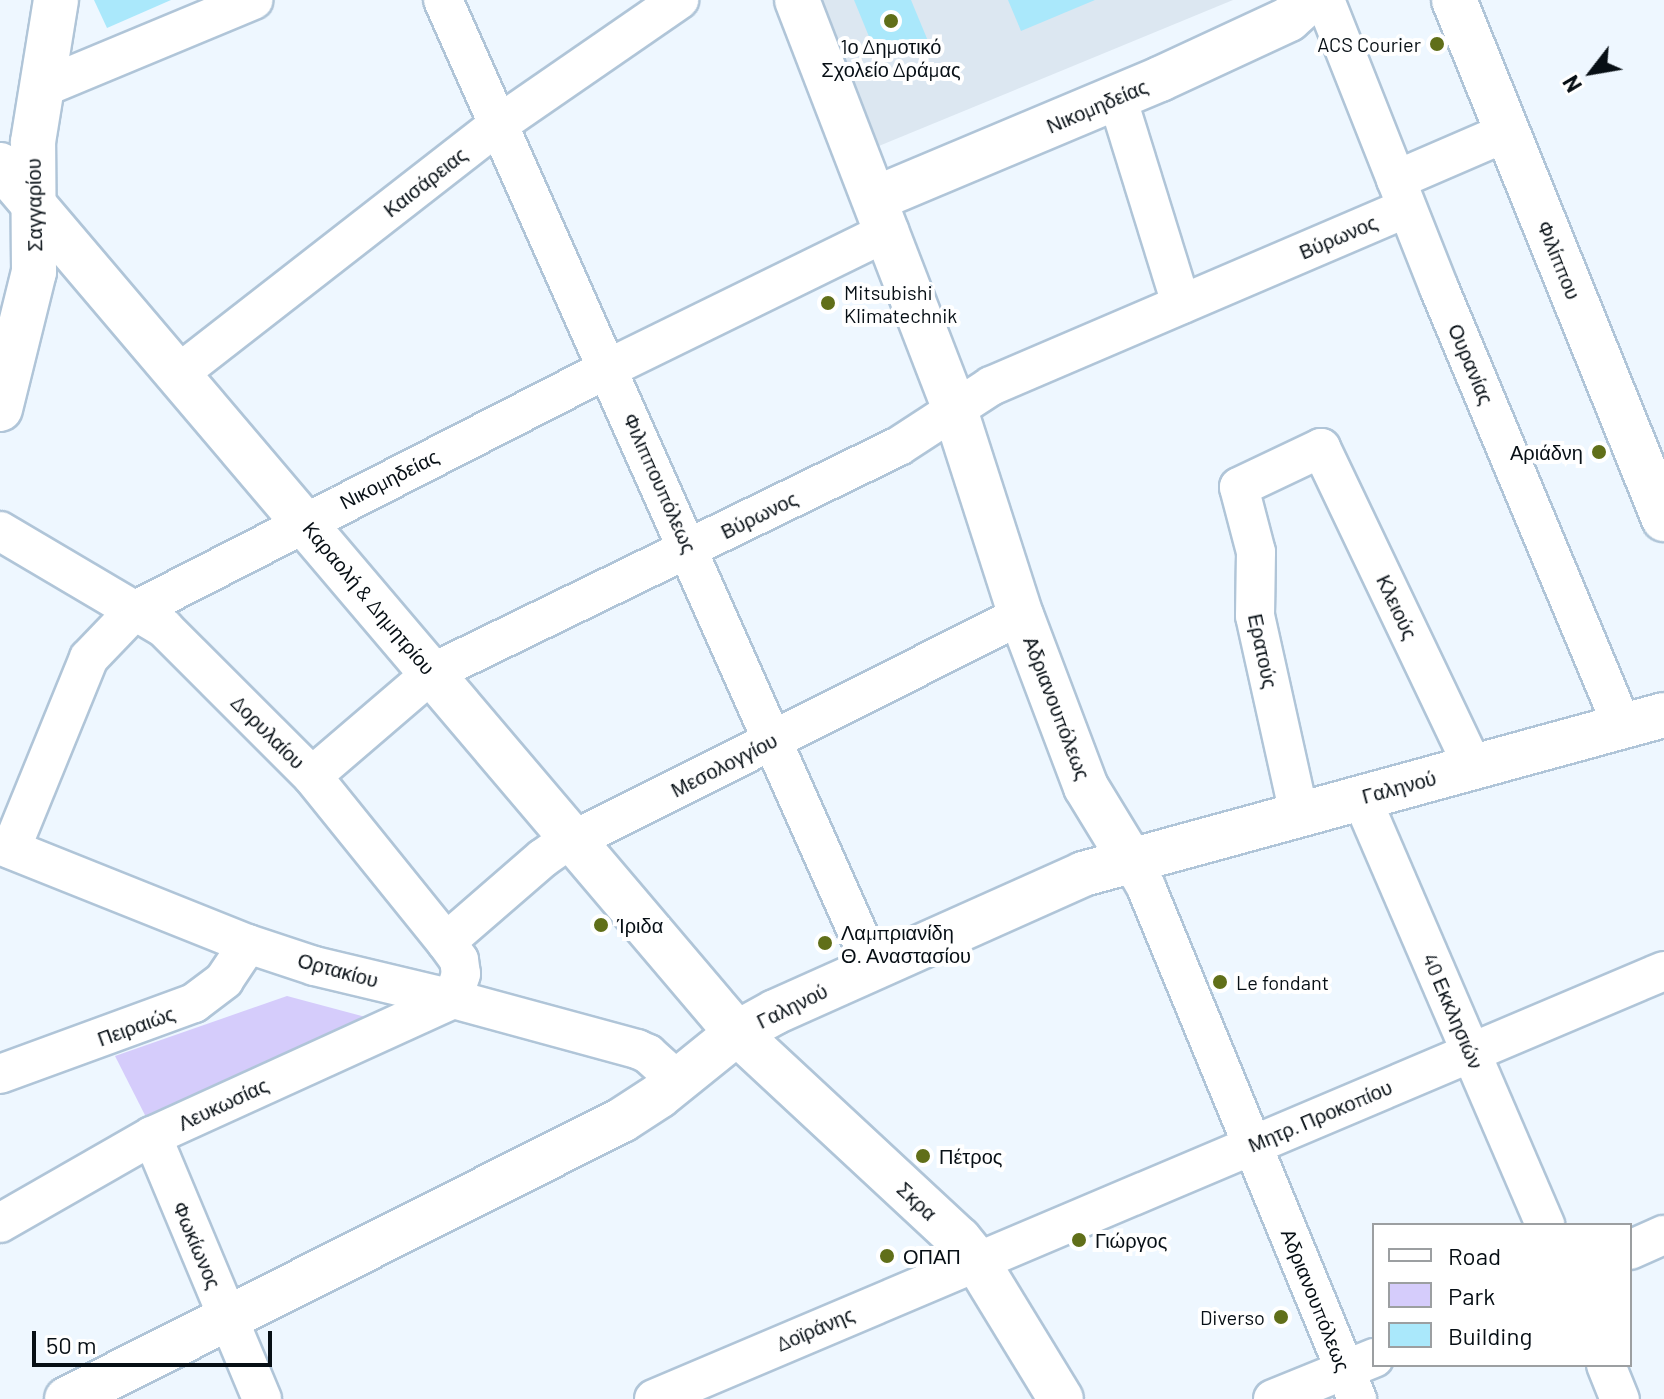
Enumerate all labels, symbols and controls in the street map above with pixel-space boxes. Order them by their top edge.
marker: 1ο Δημοτικό Σχολείο Δράμας [882,12,900,30]
place label: ACS Courier [1317,32,1421,56]
north arrow [1552,32,1632,112]
place label: 1ο Δημοτικό Σχολείο Δράμας [821,34,961,81]
marker: ACS Courier [1428,35,1446,53]
text: N [1557,71,1586,97]
street label: Νικομηδείας [1043,74,1151,138]
street label: Καισάρειας [379,142,471,222]
street label: Σαγγαρίου [21,158,47,252]
street label: Βύρωνος [1296,210,1380,264]
street label: Φιλίππου [1532,217,1586,303]
place label: Mitsubishi Klimatechnik [844,280,957,327]
marker: Mitsubishi Klimatechnik [819,294,837,312]
street label: Ουρανίας [1443,320,1499,408]
street label: Φιλιππουπόλεως [618,409,702,557]
place label: Αριάδνη [1510,440,1583,464]
marker: Αριάδνη [1590,443,1608,461]
street label: Νικομηδείας [336,444,442,514]
street label: Βύρωνος [717,486,801,544]
street label: Καραολή & Δημητρίου [298,517,440,679]
street label: Κλειούς [1372,571,1422,643]
street label: Ερατούς [1243,612,1283,690]
street label: Αδριανουπόλεως [1019,633,1095,783]
street label: Δορυλαίου [226,690,310,774]
street label: Μεσολογγίου [667,728,781,802]
street label: Γαληνού [1359,766,1439,808]
place label: Ίριδα [617,913,663,937]
marker: Ίριδα [592,916,610,934]
place label: Λαμπριανίδη Θ. Αναστασίου [841,920,971,967]
marker: Λαμπριανίδη Θ. Αναστασίου [816,934,834,952]
street label: Ορτακίου [295,948,381,992]
street label: 40 Εκκλησιών [1418,950,1488,1072]
place label: Le fondant [1236,970,1329,994]
marker: Le fondant [1211,973,1229,991]
street label: Γαληνού [753,979,831,1033]
street label: Πειραιώς [94,1001,178,1051]
street label: Λευκωσίας [174,1073,272,1135]
street label: Μητρ. Προκοπίου [1244,1075,1396,1157]
place label: Πέτρος [939,1144,1002,1168]
marker: Πέτρος [914,1147,932,1165]
street label: Σκρα [892,1177,942,1225]
street label: Φωκίωνος [168,1198,226,1292]
legend [1372,1223,1632,1367]
street label: Αδριανουπόλεως [1276,1225,1356,1375]
place label: Γιώργος [1095,1228,1167,1252]
marker: Γιώργος [1070,1231,1088,1249]
text: Road [1448,1241,1501,1270]
place label: ΟΠΑΠ [903,1244,961,1268]
marker: ΟΠΑΠ [878,1247,896,1265]
text: Park [1448,1281,1495,1310]
street label: Δοϊράνης [773,1302,857,1356]
place label: Diverso [1200,1305,1265,1329]
marker: Diverso [1272,1308,1290,1326]
scale bar [36,1315,276,1365]
text: Building [1448,1321,1532,1350]
text: 50 m [46,1330,97,1359]

